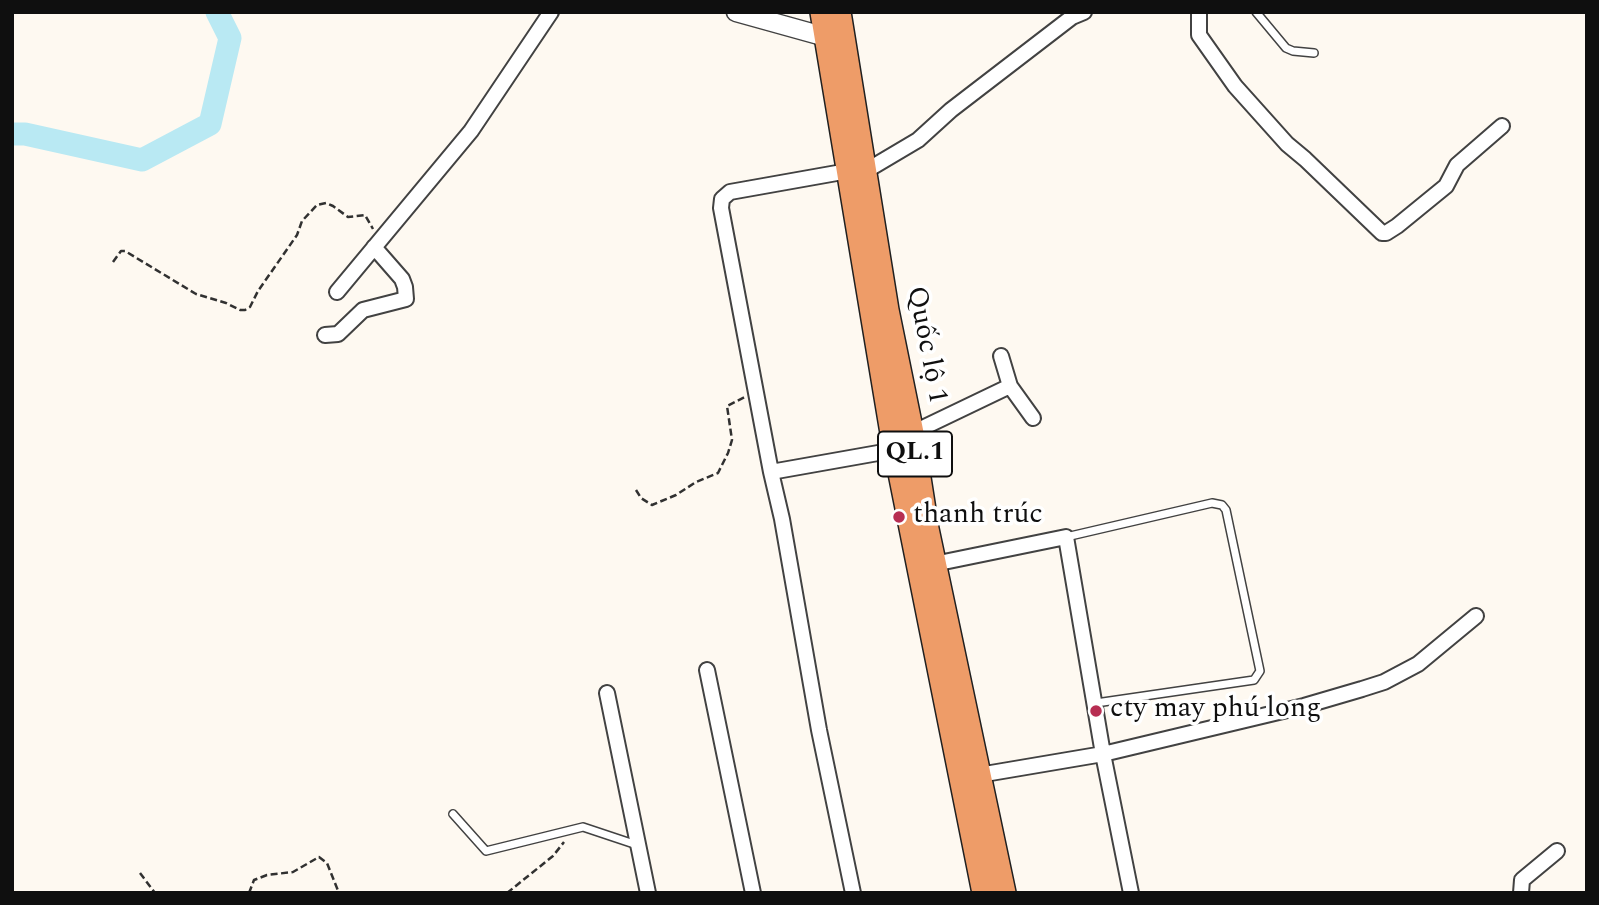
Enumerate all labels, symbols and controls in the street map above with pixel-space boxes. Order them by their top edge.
street label: Quốc lộ 1 [897,284,953,406]
road number: QL.1 [878,432,952,476]
place label: thanh trúc [913,500,1043,534]
marker: thanh trúc [891,509,907,525]
place label: cty may phú long [1110,694,1321,728]
marker: cty may phú long [1088,703,1104,719]

